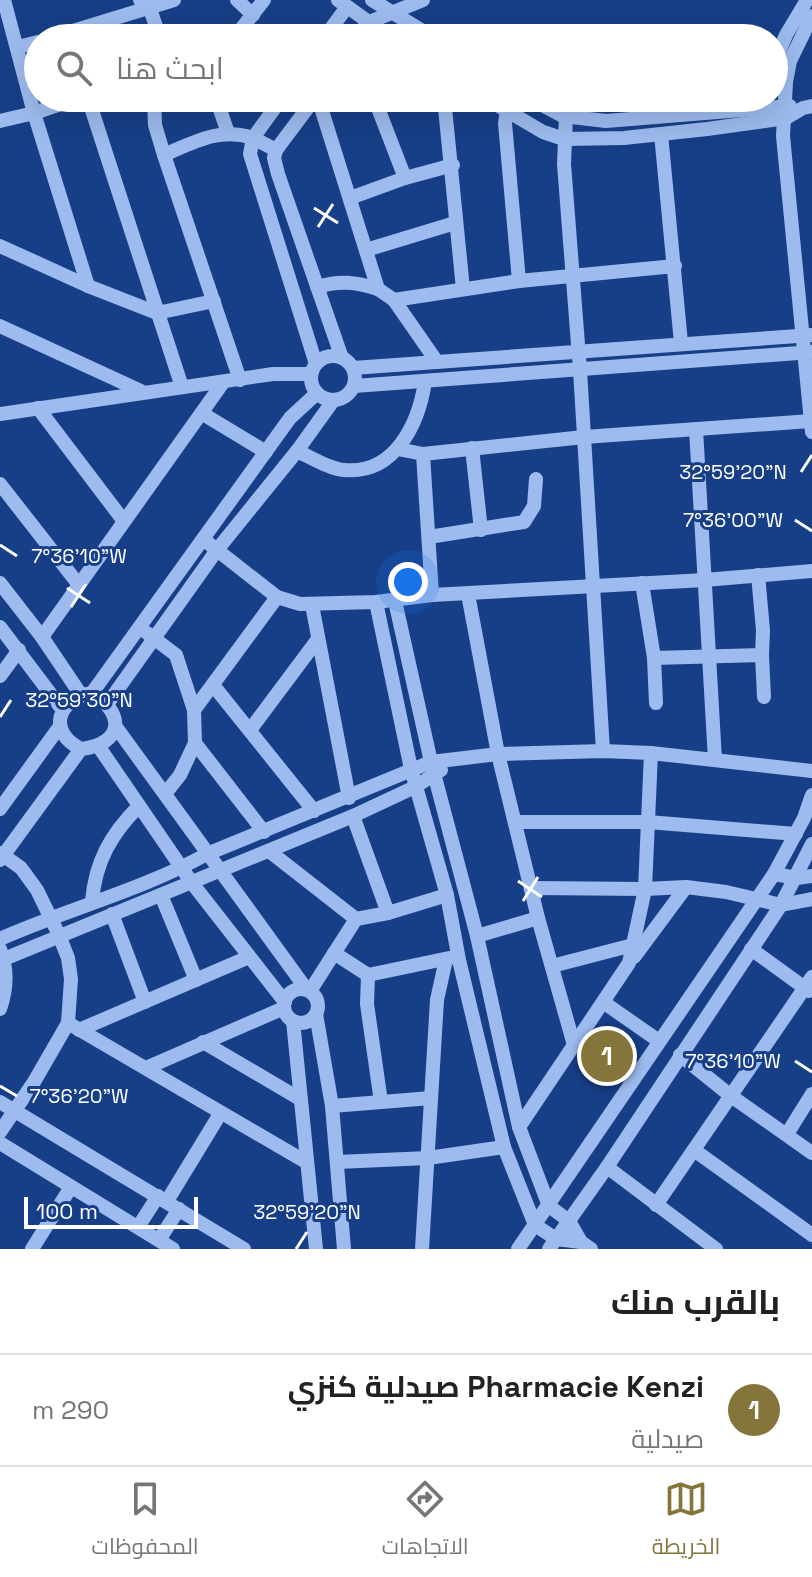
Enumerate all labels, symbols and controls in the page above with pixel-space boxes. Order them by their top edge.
search box [24,24,788,112]
icon: search [52,46,96,90]
text: ابحث هنا [116,49,224,88]
text: 32°59'20"N [679,459,787,485]
text: 7°36'00"W [683,507,783,533]
text: 7°36'10"W [31,543,127,569]
your location [388,562,428,602]
text: 32°59'30"N [25,687,133,713]
pin: 1 [581,1026,633,1086]
text: 7°36'10"W [685,1048,781,1074]
text: 7°36'20"W [29,1083,129,1109]
scale bar [24,1193,198,1229]
text: 100 m [36,1197,98,1225]
text: 32°59'20"N [253,1199,361,1225]
text: بالقرب منك [611,1281,780,1324]
text: Pharmacie Kenzi صيدلية كنزي [288,1367,704,1406]
text: 290 m [32,1393,109,1427]
text: 1 [748,1393,760,1427]
text: صيدلية [631,1422,704,1456]
tab: المحفوظات [92,1477,199,1567]
tab: الاتجاهات [382,1477,469,1567]
tab: الخريطة [652,1477,720,1567]

